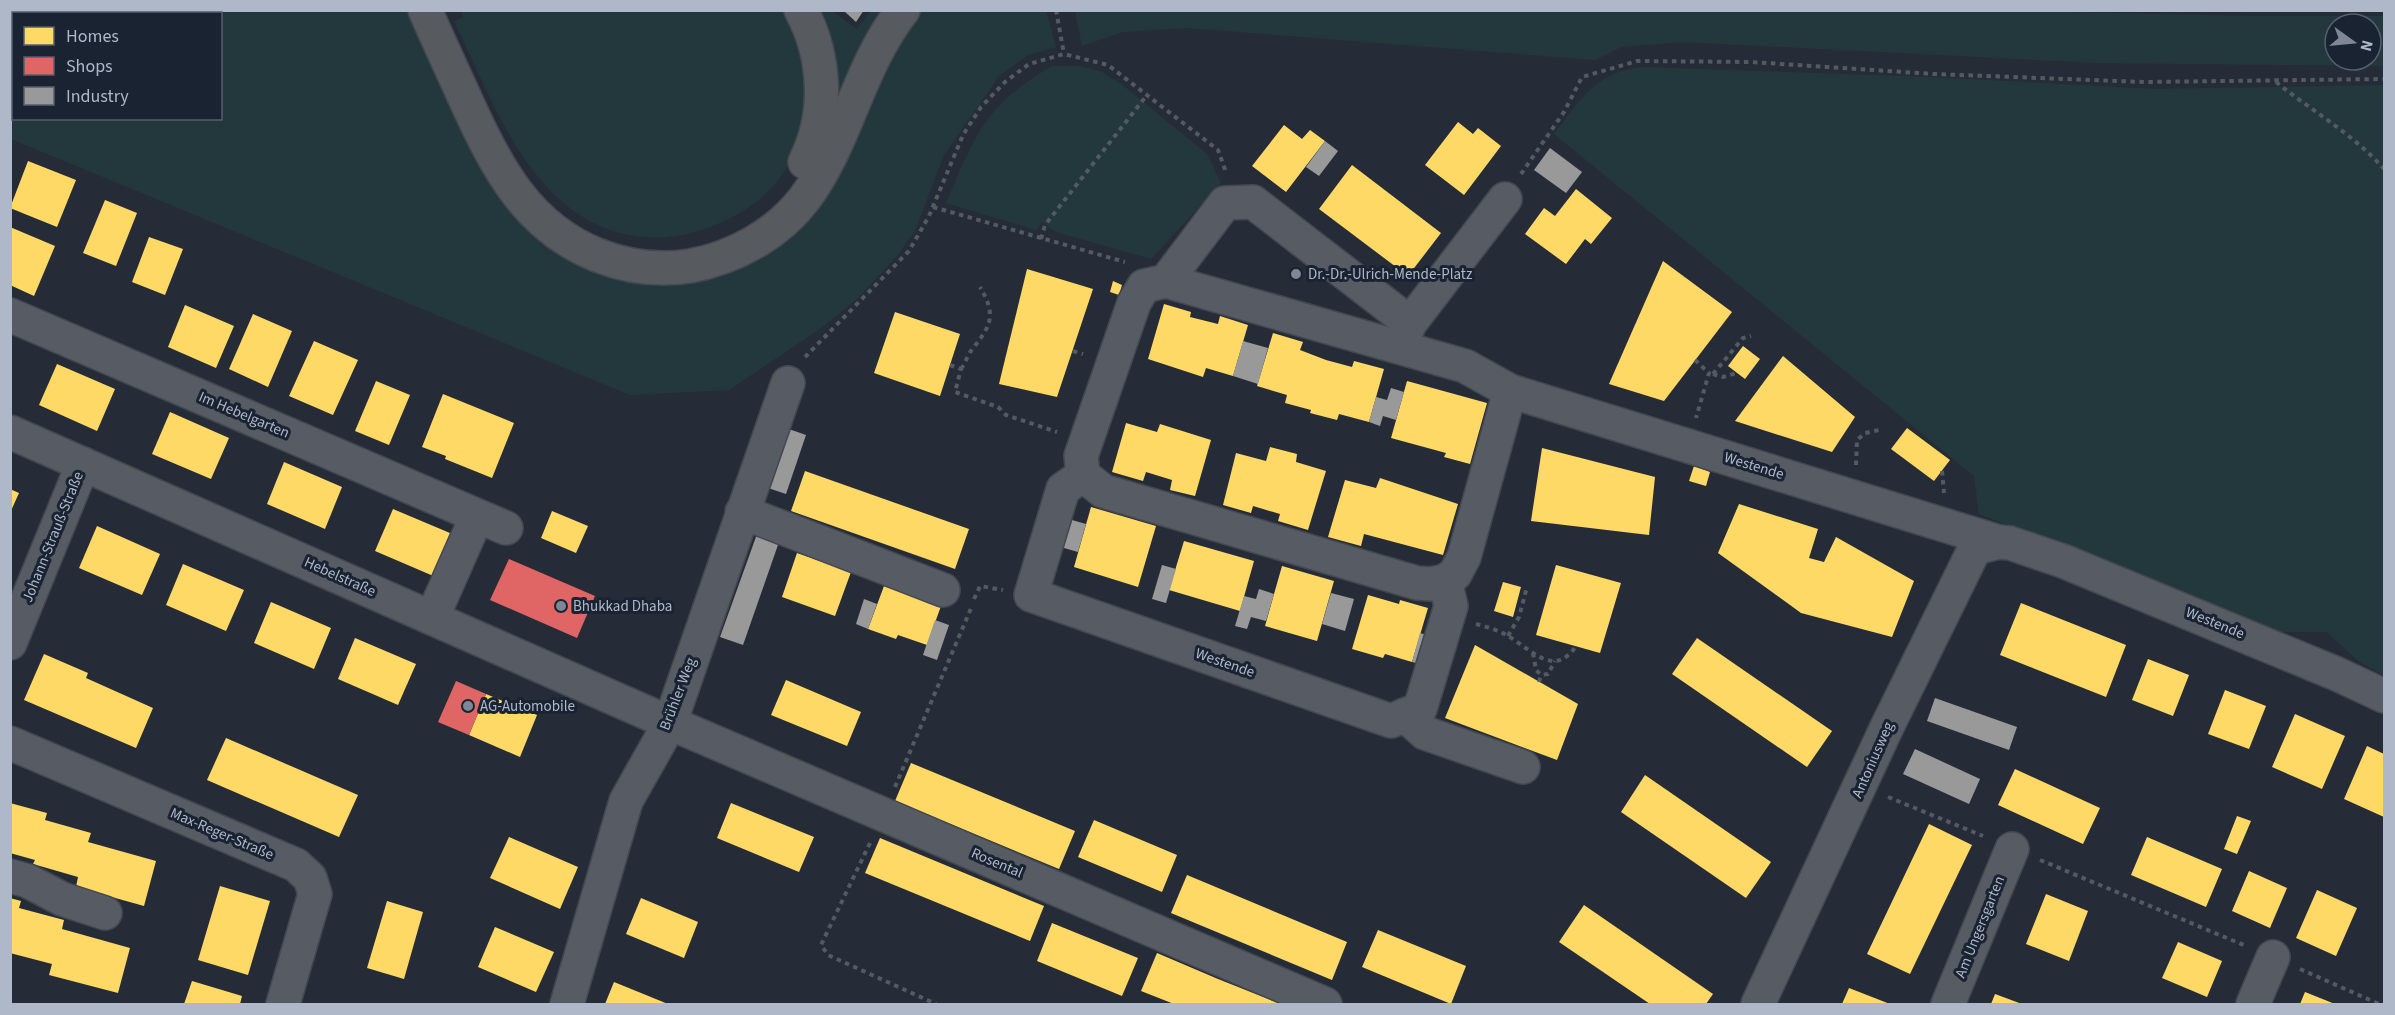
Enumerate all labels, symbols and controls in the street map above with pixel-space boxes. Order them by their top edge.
legend [12,12,222,120]
north arrow [2323,12,2383,72]
text: Homes [66,24,119,49]
text: N [2355,38,2379,54]
text: Shops [66,54,113,79]
text: Industry [66,84,129,109]
place label: Dr.-Dr.-Ulrich-Mende-Platz [1308,264,1472,285]
marker: Dr.-Dr.-Ulrich-Mende-Platz [1289,267,1303,281]
street label: Im Hebelgarten [195,386,293,444]
street label: Westende [1722,447,1786,485]
street label: Johann-Strauß-Straße [17,468,89,606]
street label: Hebelstraße [301,552,379,602]
place label: Bhukkad Dhaba [573,596,672,617]
marker: Bhukkad Dhaba [554,599,568,613]
street label: Westende [2183,602,2247,644]
street label: Westende [1193,643,1257,683]
street label: Brühler Weg [654,654,702,733]
place label: AG-Automobile [480,696,575,717]
marker: AG-Automobile [461,699,475,713]
street label: Antoniusweg [1847,718,1899,801]
street label: Max-Reger-Straße [167,803,277,865]
street label: Rosental [968,843,1026,883]
street label: Am Ungersgarten [1950,873,2010,981]

